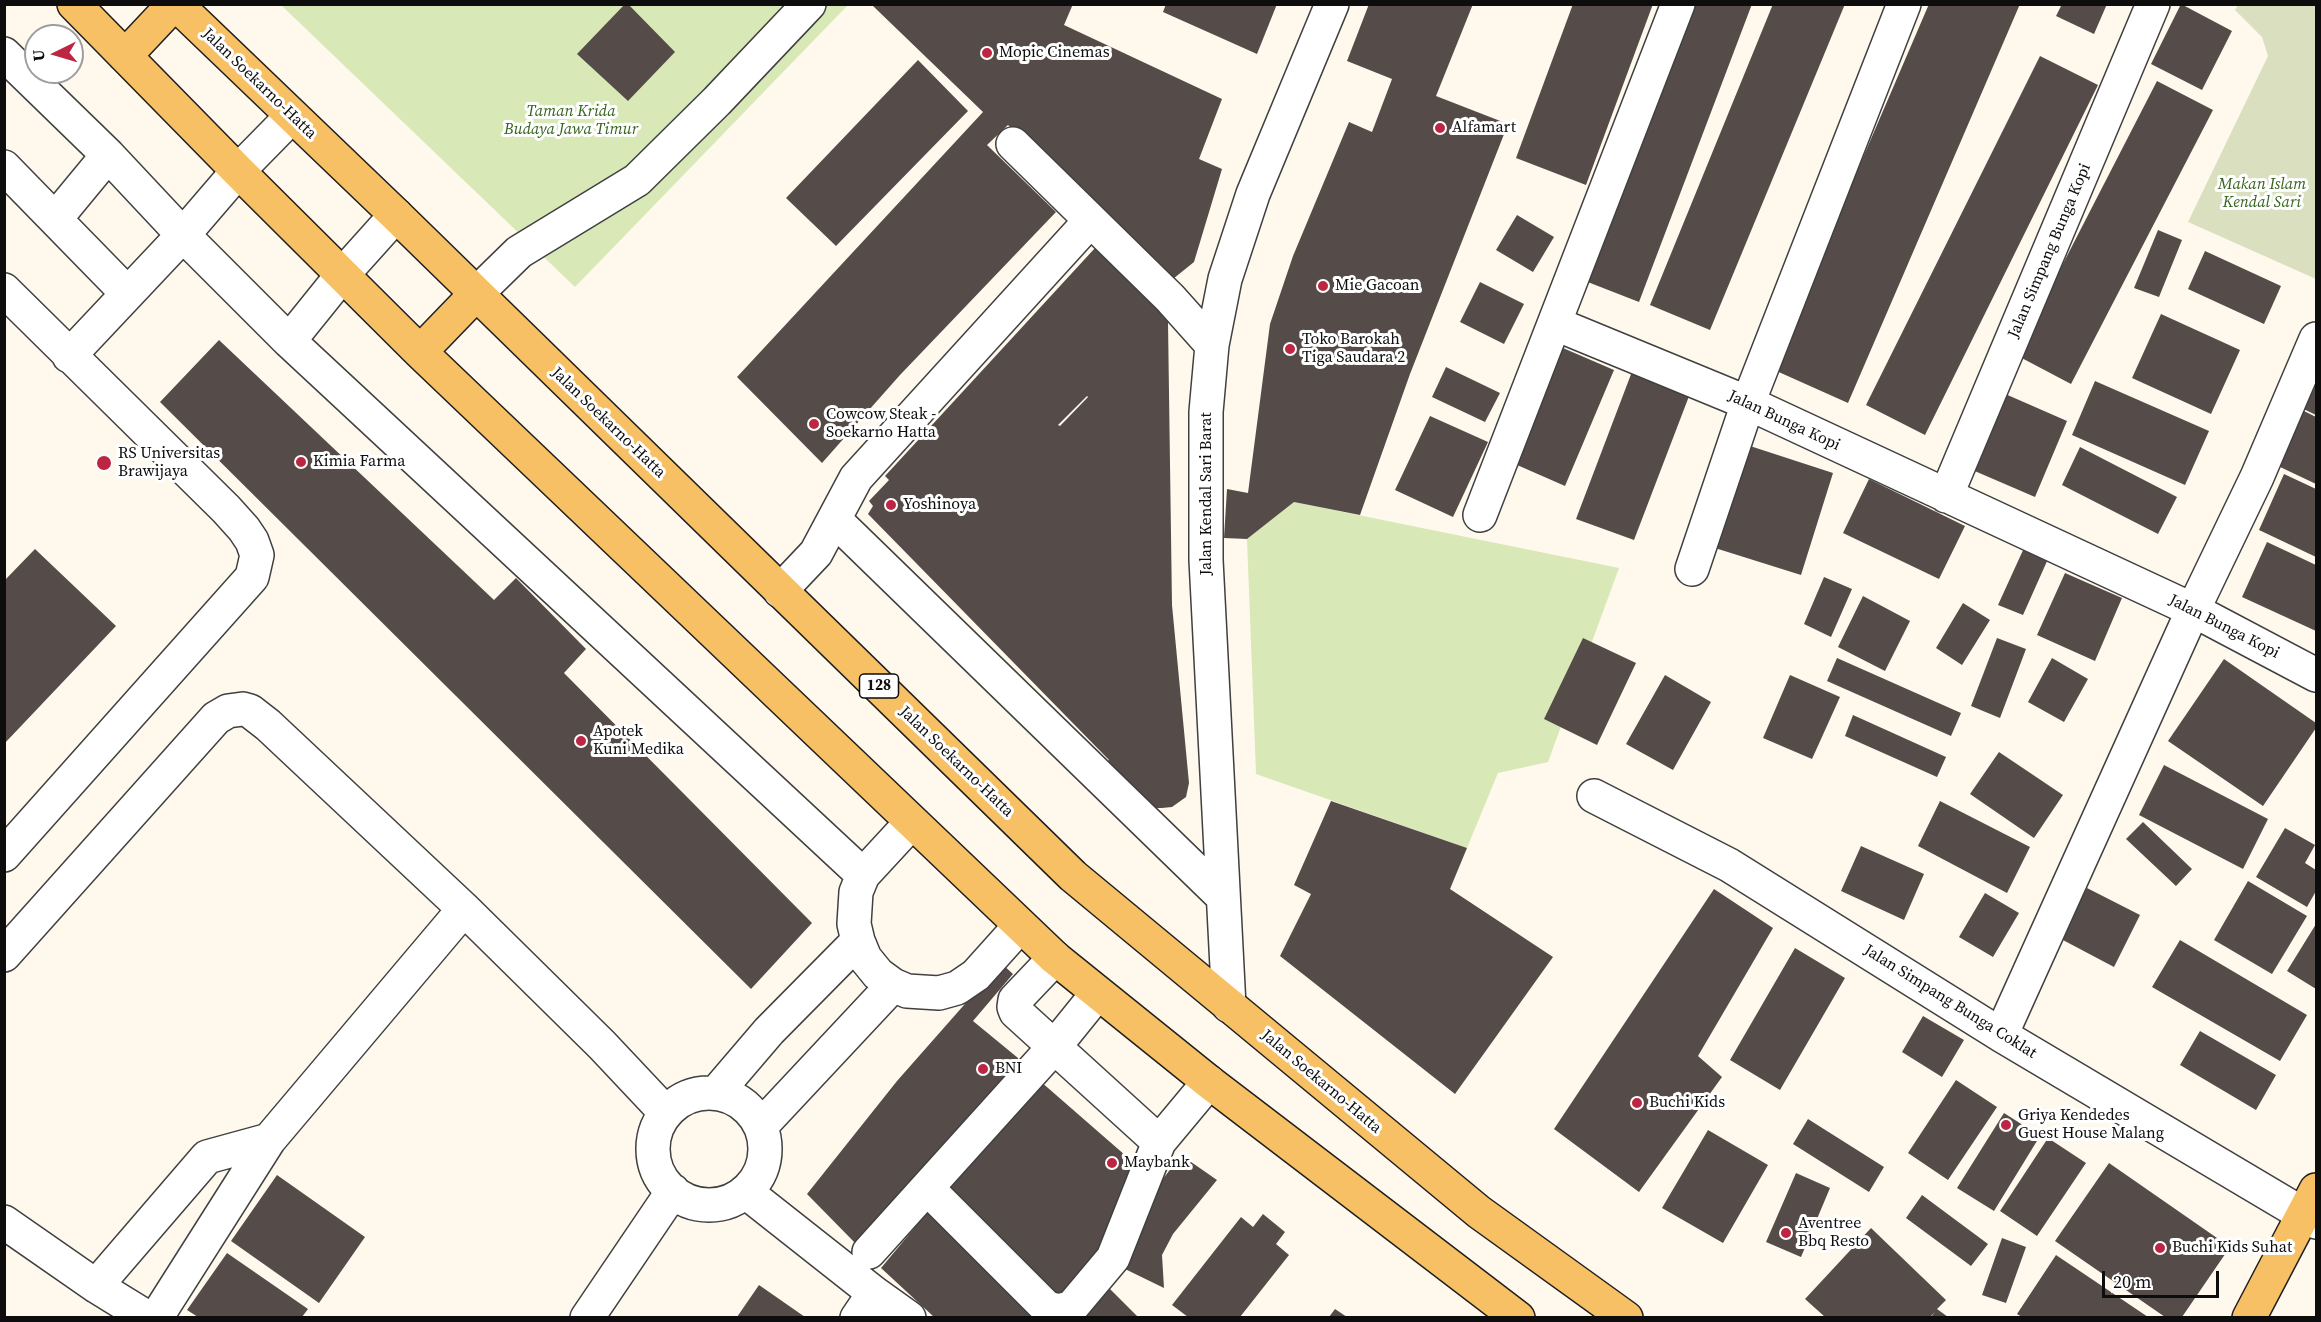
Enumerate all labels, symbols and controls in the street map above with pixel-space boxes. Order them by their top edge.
north arrow [24,24,84,84]
street label: Jalan Soekarno-Hatta [198,25,320,143]
place label: Mopic Cinemas [999,43,1110,63]
marker: Mopic Cinemas [980,46,994,60]
text: U [27,49,50,62]
park label: Taman Krida Budaya Jawa Timur [504,102,638,140]
place label: Alfamart [1452,118,1516,138]
marker: Alfamart [1433,121,1447,135]
street label: Jalan Simpang Bunga Kopi [2004,161,2096,341]
park label: Makan Islam Kendal Sari [2218,175,2306,213]
place label: Mie Gacoan [1335,276,1419,296]
marker: Mie Gacoan [1316,279,1330,293]
place label: Toko Barokah Tiga Saudara 2 [1302,330,1405,368]
marker: Toko Barokah Tiga Saudara 2 [1283,342,1297,356]
street label: Jalan Soekarno-Hatta [547,364,669,482]
street label: Jalan Bunga Kopi [1725,387,1843,455]
place label: Cowcow Steak - Soekarno Hatta [826,405,936,443]
street label: Jalan Kendal Sari Barat [1197,412,1217,576]
marker: Cowcow Steak - Soekarno Hatta [807,417,821,431]
place label: RS Universitas Brawijaya [118,444,220,482]
place label: Kimia Farma [313,452,405,472]
marker: RS Universitas Brawijaya [95,454,113,472]
marker: Kimia Farma [294,455,308,469]
place label: Yoshinoya [903,495,976,515]
marker: Yoshinoya [884,498,898,512]
street label: Jalan Bunga Kopi [2166,591,2282,663]
road number: 128 [860,674,898,698]
street label: Jalan Soekarno-Hatta [895,703,1017,821]
place label: Apotek Kuni Medika [593,722,684,760]
marker: Apotek Kuni Medika [574,734,588,748]
street label: Jalan Simpang Bunga Coklat [1860,941,2040,1063]
street label: Jalan Soekarno-Hatta [1257,1026,1385,1138]
place label: BNI [995,1059,1022,1079]
marker: BNI [976,1062,990,1076]
place label: Buchi Kids [1649,1093,1725,1113]
marker: Buchi Kids [1630,1096,1644,1110]
place label: Griya Kendedes Guest House Malang [2018,1106,2164,1144]
marker: Griya Kendedes Guest House Malang [1999,1118,2013,1132]
place label: Maybank [1124,1153,1190,1173]
marker: Maybank [1105,1156,1119,1170]
place label: Aventree Bbq Resto [1798,1214,1869,1252]
marker: Aventree Bbq Resto [1779,1226,1793,1240]
place label: Buchi Kids Suhat [2172,1238,2292,1258]
marker: Buchi Kids Suhat [2153,1241,2167,1255]
scale bar [2105,1259,2222,1297]
text: 20 m [2113,1269,2151,1294]

